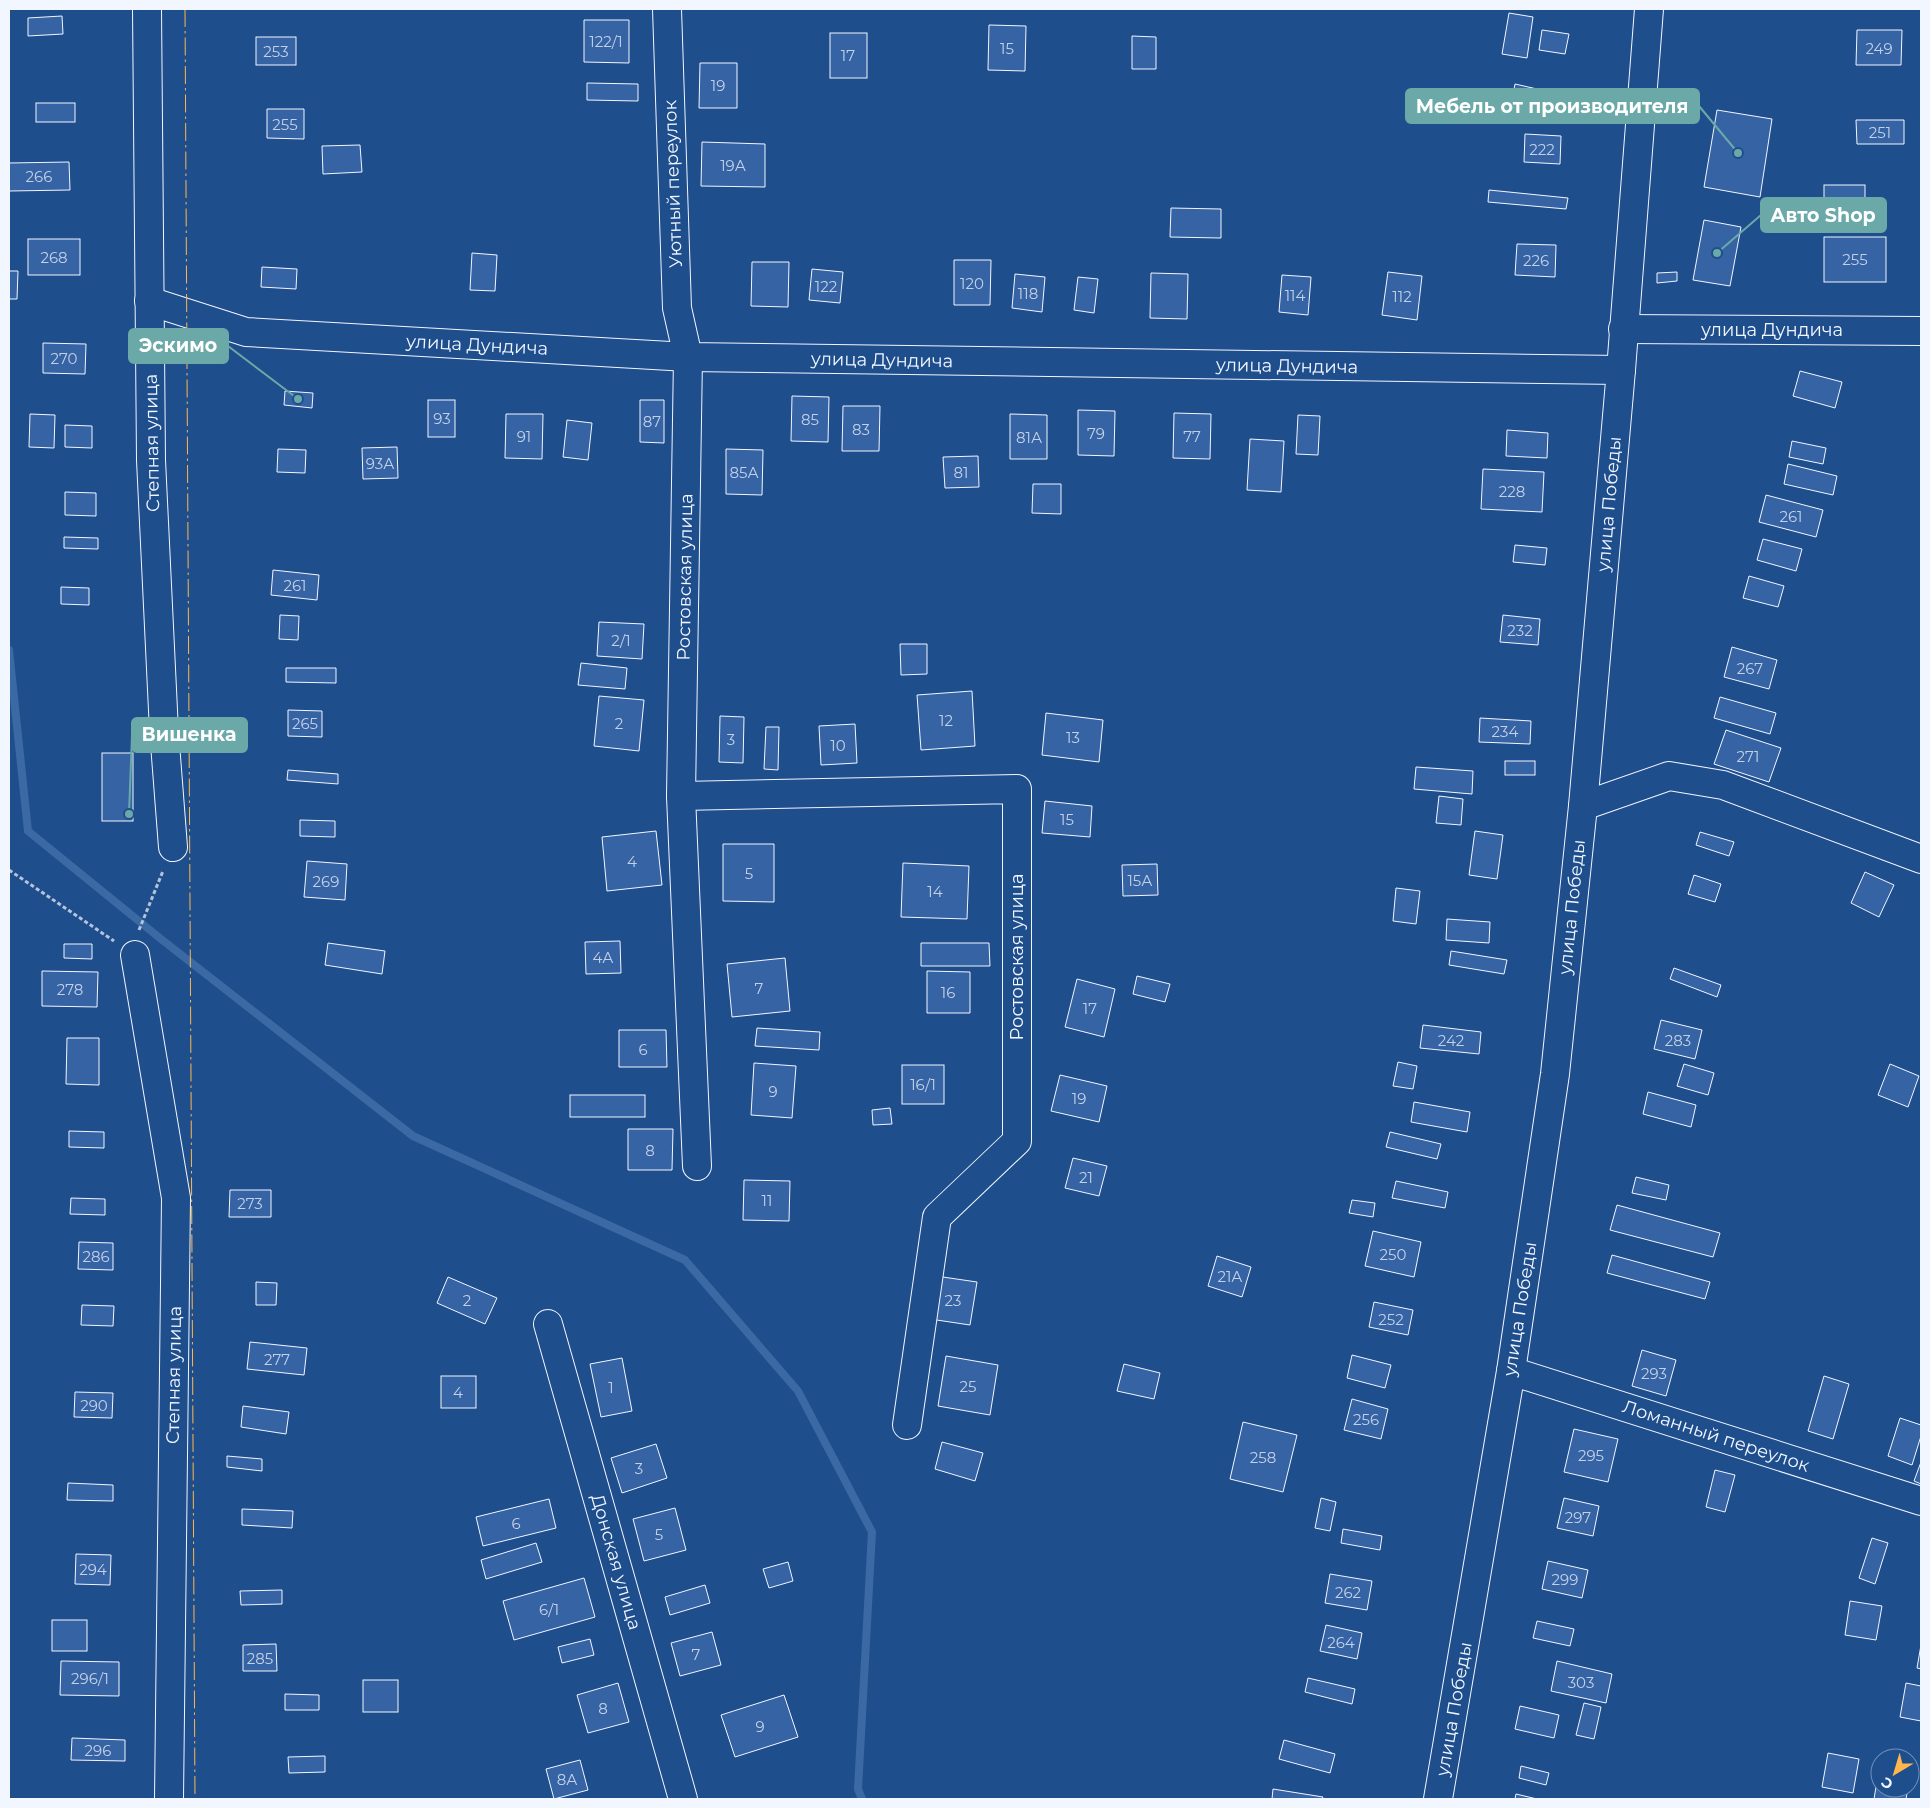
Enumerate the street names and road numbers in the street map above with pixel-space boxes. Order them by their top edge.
street label: Уютный переулок [659,99,687,268]
street label: улица Дундича [1700,319,1843,341]
street label: улица Дундича [404,330,549,360]
street label: улица Дундича [810,348,953,372]
street label: улица Дундича [1215,354,1358,378]
street label: Степная улица [140,374,164,512]
street label: улица Победы [1592,435,1626,574]
street label: Ростовская улица [673,493,697,661]
street label: улица Победы [1554,838,1590,977]
street label: Ростовская улица [1006,873,1028,1041]
street label: улица Победы [1498,1240,1541,1379]
street label: Степная улица [162,1306,186,1444]
street label: Ломанный переулок [1620,1395,1813,1477]
street label: Донская улица [586,1492,646,1632]
street label: улица Победы [1431,1640,1477,1779]

